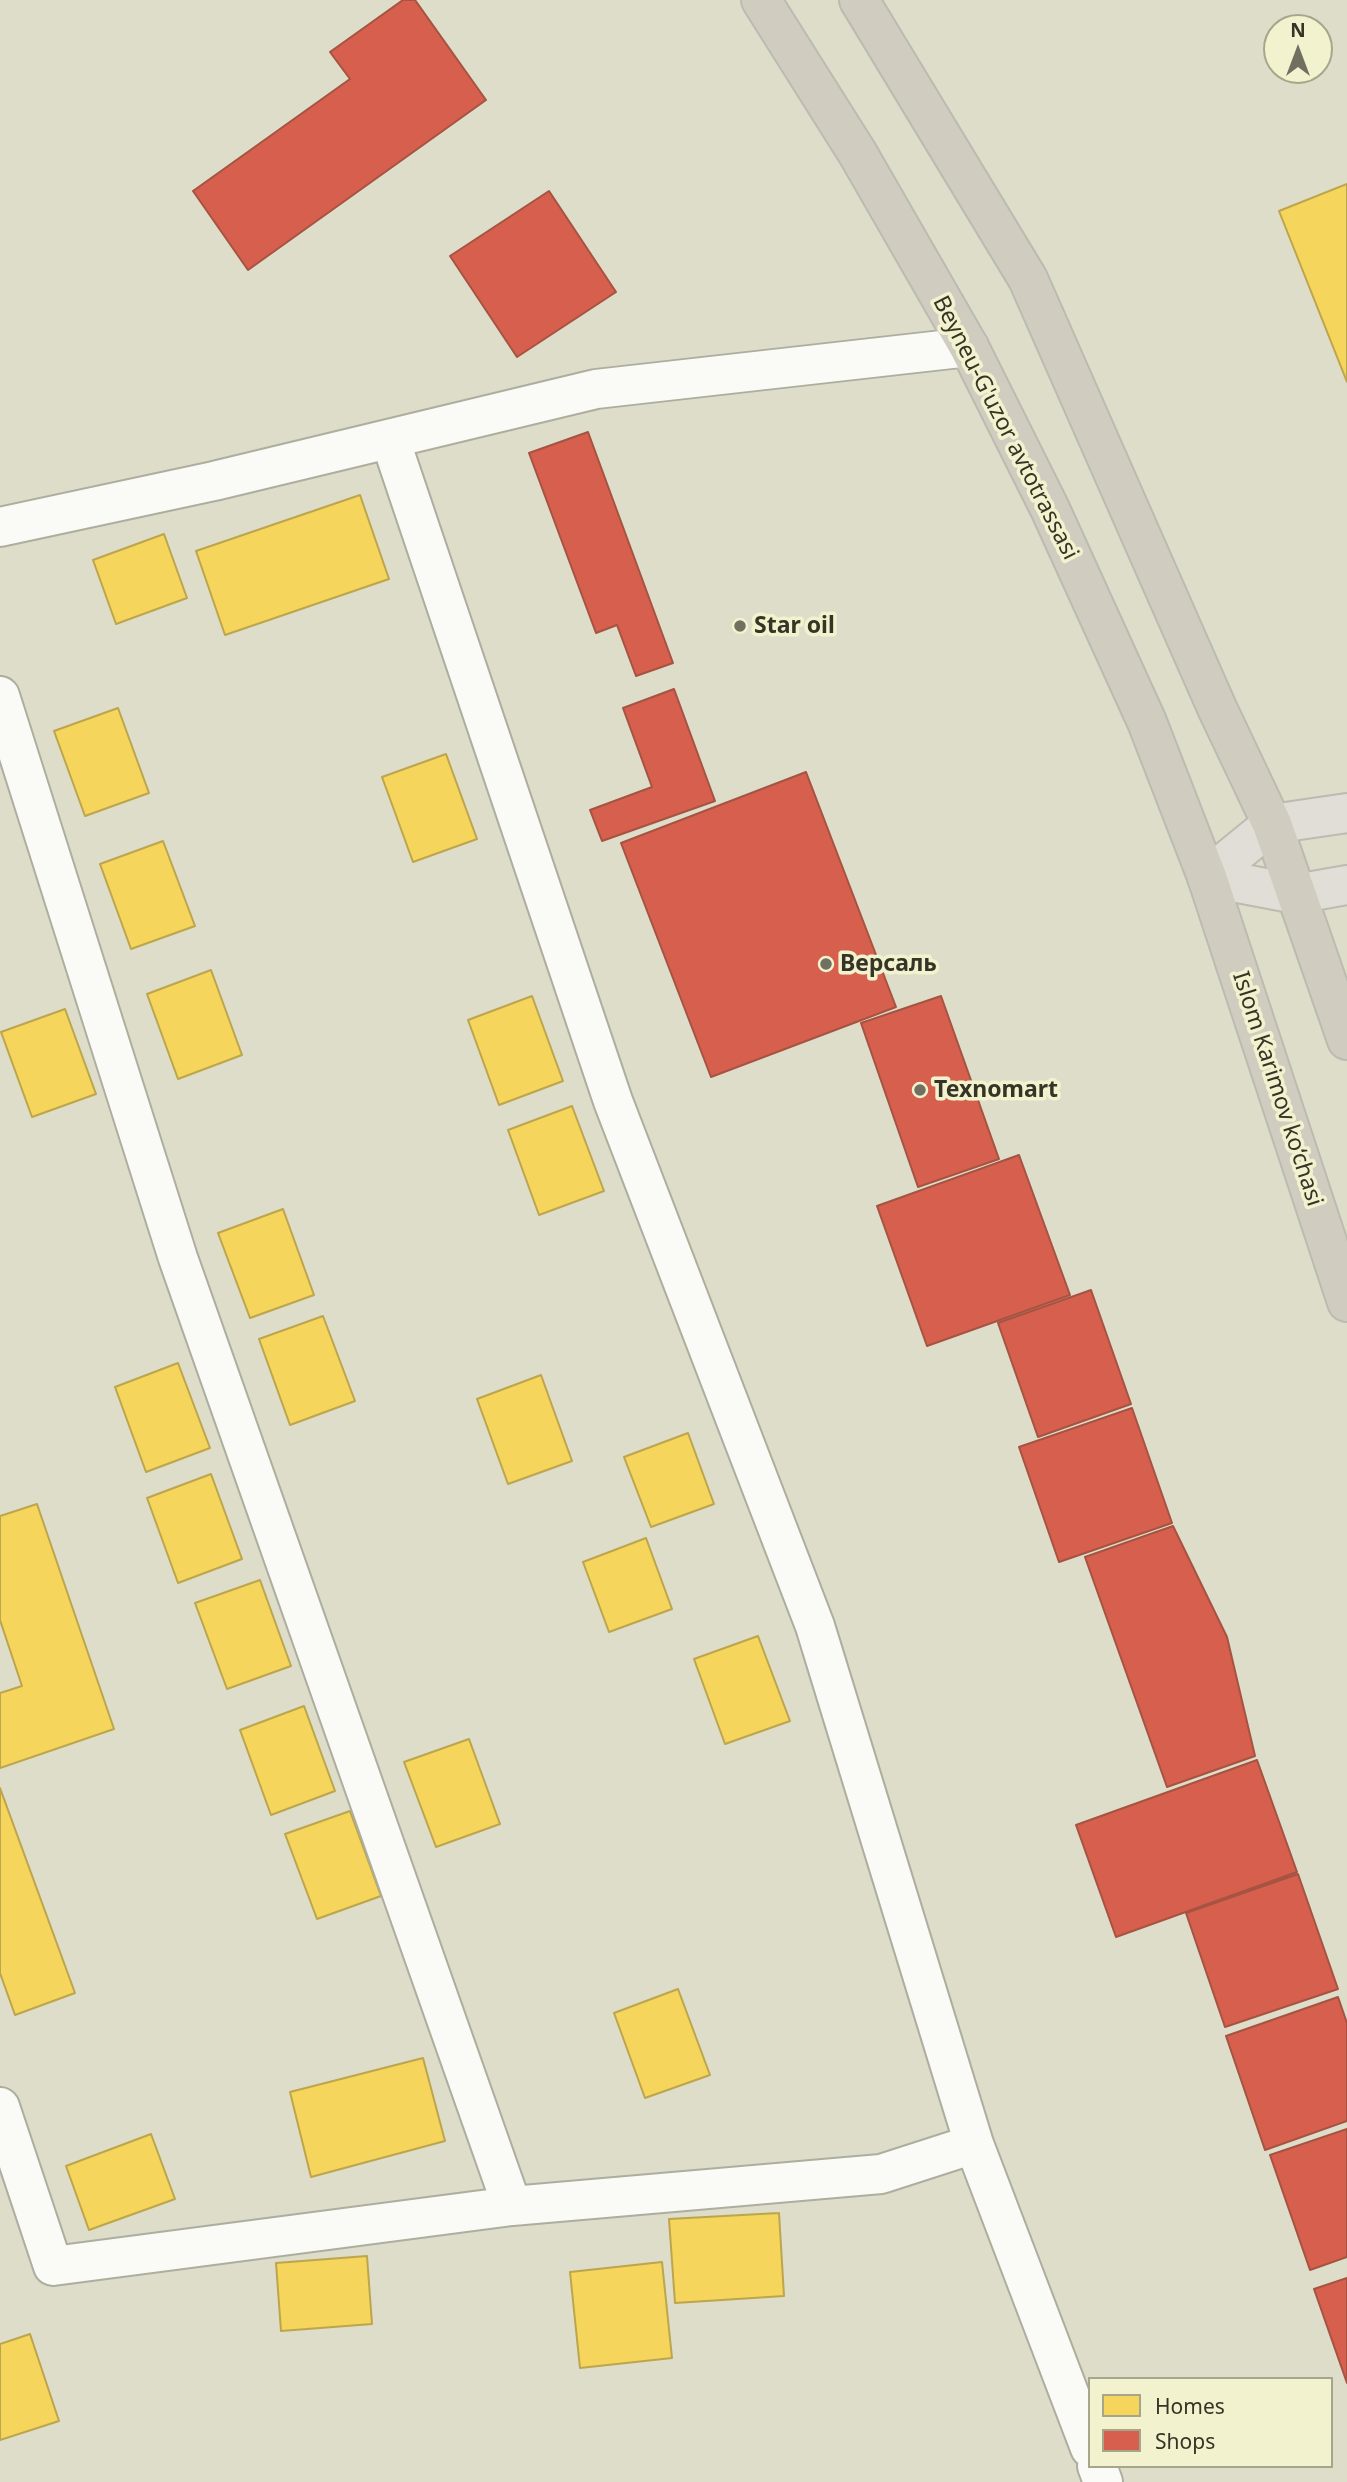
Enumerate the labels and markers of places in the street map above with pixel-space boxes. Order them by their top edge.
place label: Star oil [754,612,835,640]
marker: Star oil [732,618,748,634]
place label: Версаль [840,950,937,978]
marker: Версаль [818,956,834,972]
place label: Texnomart [934,1076,1058,1104]
marker: Texnomart [912,1082,928,1098]

